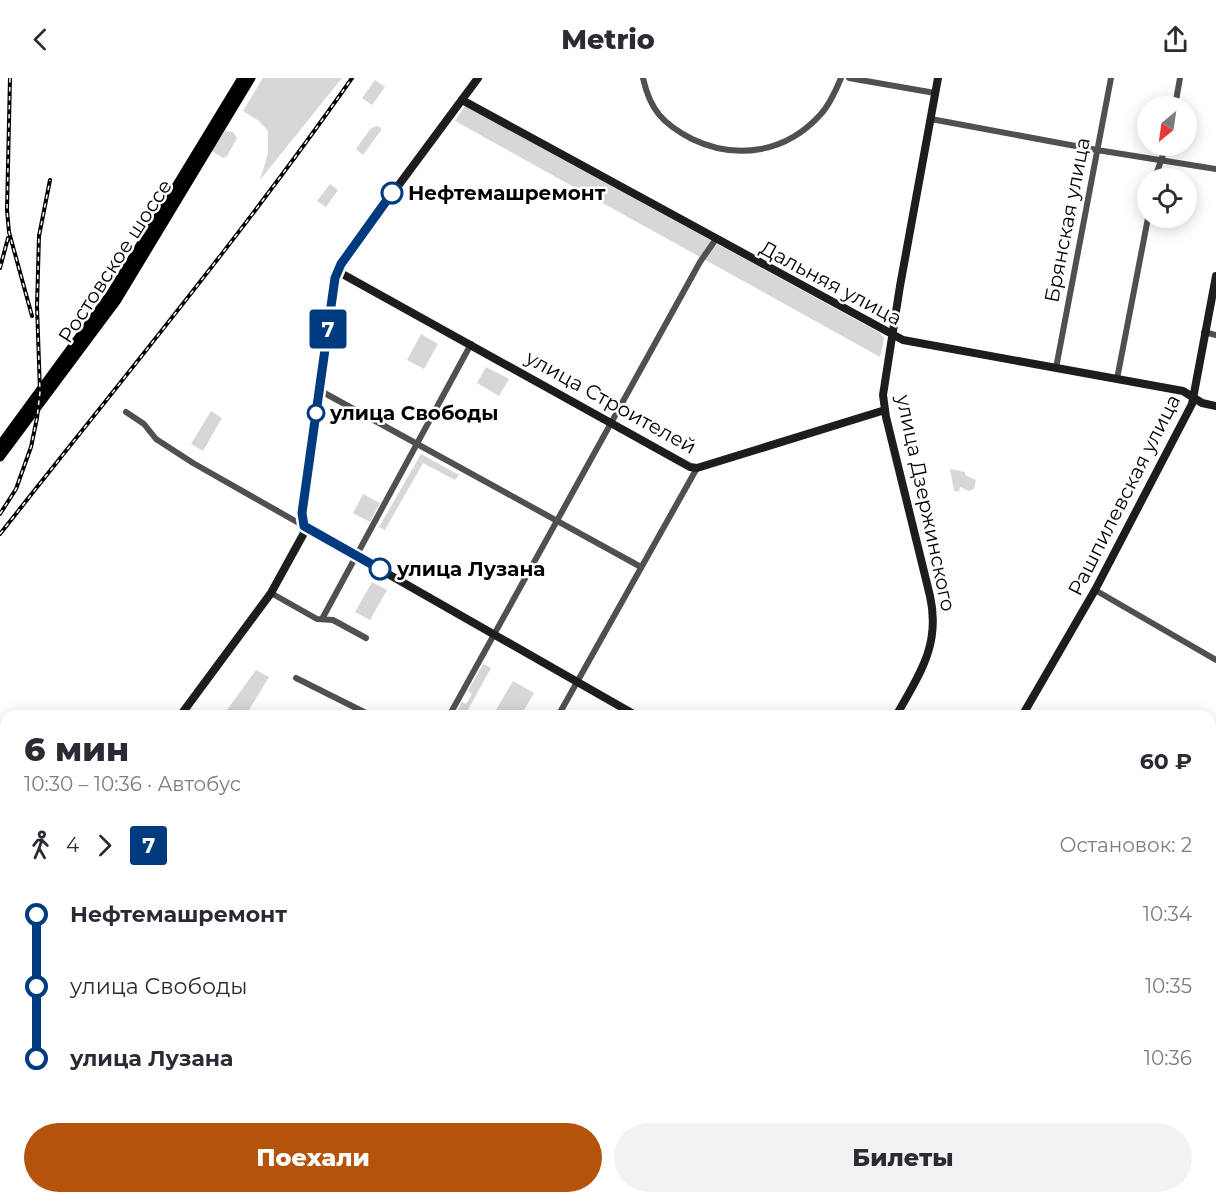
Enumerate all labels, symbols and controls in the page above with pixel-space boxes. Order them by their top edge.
icon: back [24,23,57,56]
text: Metrio [561,23,655,56]
icon: share [1159,23,1192,56]
north arrow [1137,96,1197,156]
map controls [1137,96,1197,228]
street label: Брянская улица [1039,135,1095,305]
button: locate [1137,168,1197,228]
street label: Ростовское шоссе [53,175,177,347]
place label: Нефтемашремонт [408,181,606,205]
marker: Нефтемашремонт [381,182,403,204]
street label: Дальняя улица [756,236,906,330]
line badge: 7 [308,310,348,348]
text: 7 [321,317,335,342]
street label: улица Строителей [521,345,700,459]
street label: Рашпилевская улица [1063,390,1185,600]
street label: улица Дзержинского [891,392,961,613]
place label: улица Свободы [329,401,499,425]
marker: улица Свободы [307,404,325,422]
place label: улица Лузана [396,557,545,581]
marker: улица Лузана [369,558,391,580]
text: 6 мин [24,729,129,769]
text: 60 ₽ [1140,748,1192,775]
text: 10:30 – 10:36 · Автобус [24,772,241,796]
icon: walk [24,829,57,862]
icon: forward [88,829,121,862]
text: 4 [66,833,79,857]
text: 7 [142,833,155,858]
text: Остановок: 2 [1059,833,1192,857]
text: Нефтемашремонт [70,901,287,928]
text: 10:34 [1143,902,1192,926]
text: улица Свободы [70,973,248,1000]
text: 10:35 [1145,974,1192,998]
text: улица Лузана [70,1045,233,1072]
text: 10:36 [1144,1046,1192,1070]
button: Поехали [24,1123,602,1192]
button: Билеты [614,1123,1192,1192]

